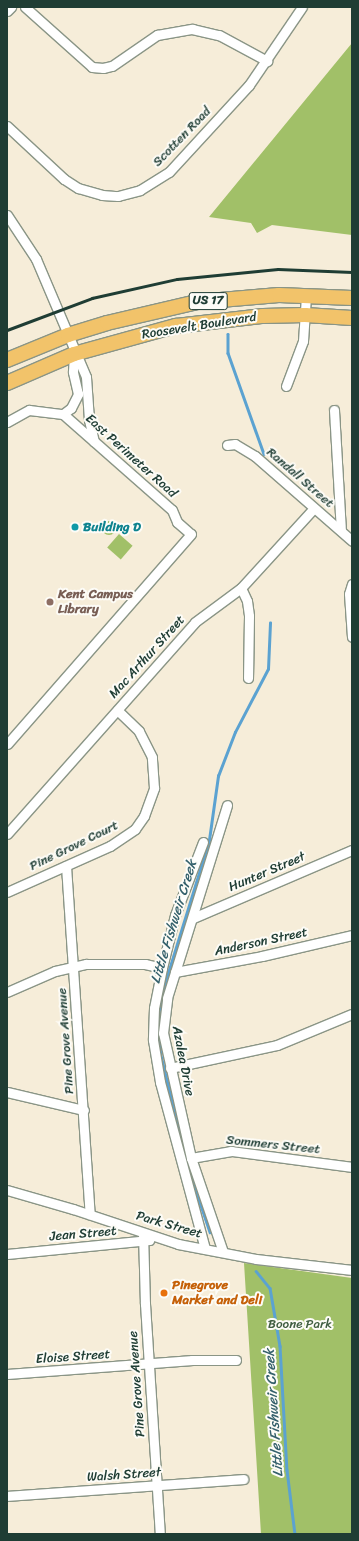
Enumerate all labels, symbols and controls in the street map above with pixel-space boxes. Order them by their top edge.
street label: Scotten Road [150,104,214,170]
road number: US 17 [188,291,228,311]
street label: Roosevelt Boulevard [141,309,257,343]
street label: East Perimeter Road [82,411,180,501]
street label: Randall Street [263,445,337,511]
place label: Building D [83,519,141,535]
marker: Building D [70,522,80,532]
place label: Kent Campus Library [58,587,132,618]
marker: Kent Campus Library [45,597,55,607]
street label: Mac Arthur Street [105,612,189,702]
street label: Pine Grove Court [27,818,121,874]
street label: Hunter Street [226,849,308,895]
water label: Little Fishweir Creek [147,858,201,986]
street label: Anderson Street [213,924,309,960]
street label: Pine Grove Avenue [55,987,77,1095]
street label: Azalea Drive [169,1025,197,1097]
street label: Sommers Street [225,1132,321,1158]
street label: Park Street [134,1208,204,1242]
street label: Jean Street [49,1223,117,1245]
place label: Pinegrove Market and Deli [172,1278,262,1309]
marker: Pinegrove Market and Deli [159,1288,169,1298]
park label: Boone Park [268,1316,332,1332]
street label: Pine Grove Avenue [126,1330,148,1438]
street label: Eloise Street [35,1347,111,1367]
water label: Little Fishweir Creek [261,1348,287,1478]
street label: Walsh Street [86,1465,162,1485]

